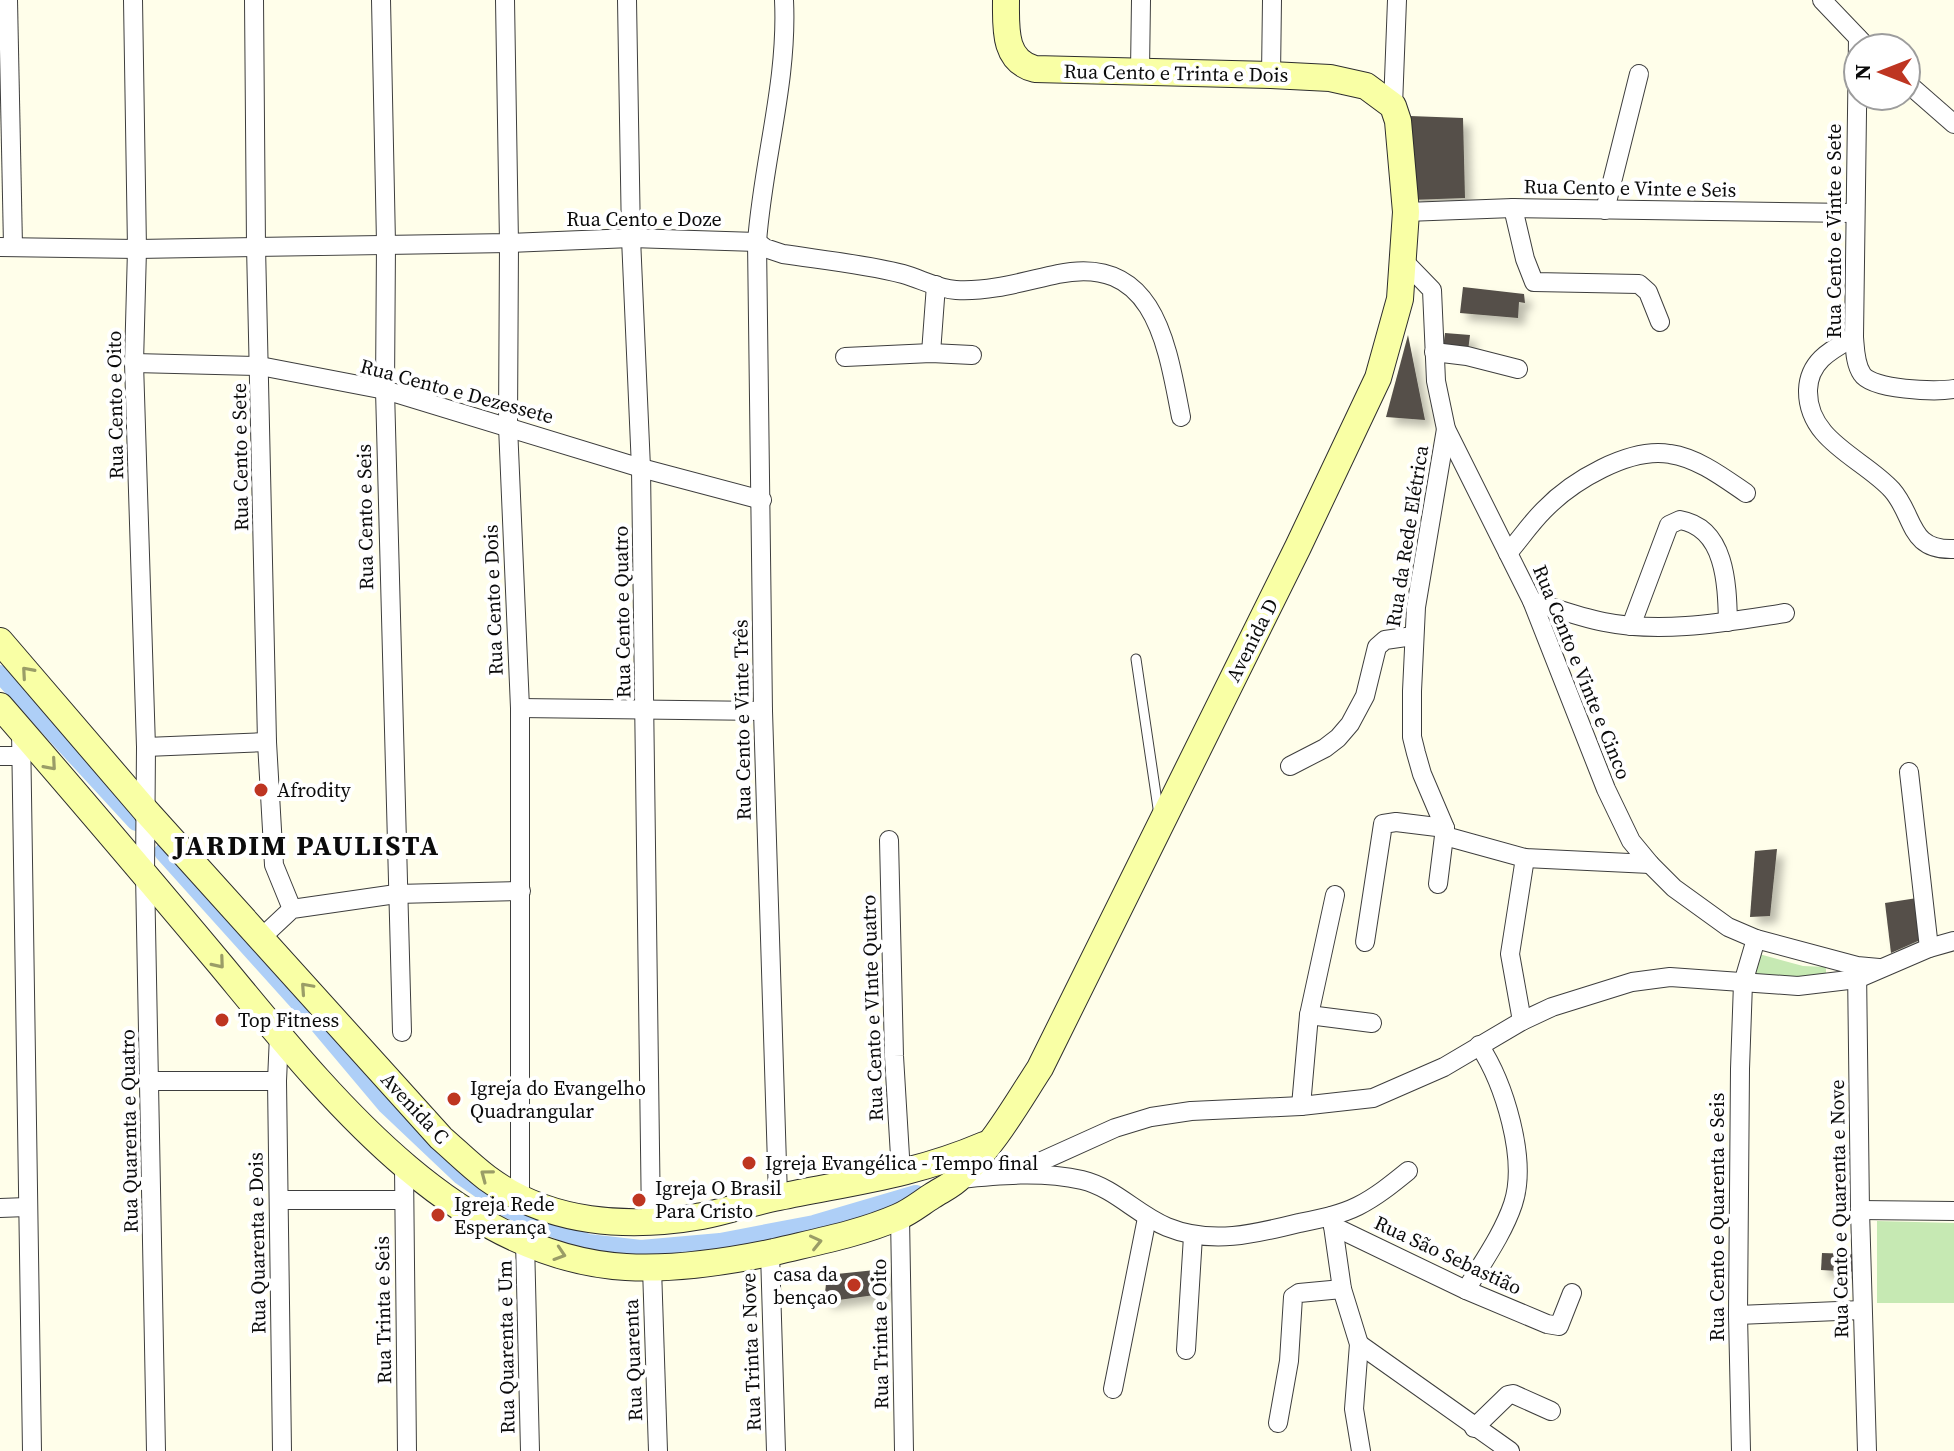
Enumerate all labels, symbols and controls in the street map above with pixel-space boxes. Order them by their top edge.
north arrow [1842,32,1922,112]
street label: Rua Cento e Trinta e Dois [1063,57,1289,89]
text: N [1847,64,1877,80]
street label: Rua Cento e Vinte e Sete [1820,124,1848,338]
street label: Rua Cento e Vinte e Seis [1523,172,1737,204]
street label: Rua Cento e Doze [566,205,722,233]
street label: Rua Cento e Oito [100,330,130,480]
street label: Rua Cento e Dezessete [357,352,557,430]
street label: Rua Cento e Sete [225,383,255,531]
street label: Rua da Rede Elétrica [1379,442,1435,629]
street label: Rua Cento e Seis [350,444,380,590]
street label: Rua Cento e Dois [476,524,510,676]
street label: Rua Cento e Quatro [606,525,638,699]
street label: Rua Cento e Vinte e Cinco [1526,561,1638,783]
street label: Avenida D [1219,593,1285,687]
street label: Rua Cento e Vinte Três [726,619,758,821]
one-way arrow [22,666,36,681]
one-way arrow [41,755,56,770]
place label: Afrodity [277,776,351,804]
marker: Afrodity [252,781,270,799]
district label: JARDIM PAULISTA [172,826,440,864]
street label: Rua Cento e VInte Quatro [854,894,890,1122]
one-way arrow [209,954,224,968]
one-way arrow [302,983,316,998]
place label: Top Fitness [238,1006,339,1034]
marker: Top Fitness [213,1011,231,1029]
street label: Rua Quarenta e Quatro [113,1029,145,1233]
street label: Avenida C [375,1066,455,1150]
place label: Igreja do Evangelho Quadrangular [470,1074,646,1125]
street label: Rua Cento e Quarenta e Nove [1823,1079,1855,1339]
marker: Igreja do Evangelho Quadrangular [445,1090,463,1108]
street label: Rua Cento e Quarenta e Seis [1703,1093,1731,1341]
place label: Igreja Evangélica - Tempo final [765,1149,1038,1177]
street label: Rua Quarenta e Dois [241,1152,273,1334]
marker: Igreja Evangélica - Tempo final [740,1154,758,1172]
one-way arrow [480,1171,495,1185]
place label: Igreja O Brasil Para Cristo [655,1174,782,1225]
place label: Igreja Rede Esperança [454,1190,555,1241]
marker: Igreja O Brasil Para Cristo [630,1191,648,1209]
marker: Igreja Rede Esperança [429,1206,447,1224]
street label: Rua São Sebastião [1370,1209,1526,1301]
one-way arrow [809,1234,823,1251]
street label: Rua Trinta e Seis [368,1236,398,1384]
one-way arrow [553,1244,567,1260]
street label: Rua Trinta e Oito [865,1258,895,1410]
street label: Rua Quarenta e Um [490,1260,522,1434]
place label: casa da bençao [773,1260,839,1311]
street label: Rua Trinta e Nove [734,1272,768,1432]
marker: casa da bençao [845,1276,863,1294]
street label: Rua Quarenta [617,1298,649,1422]

